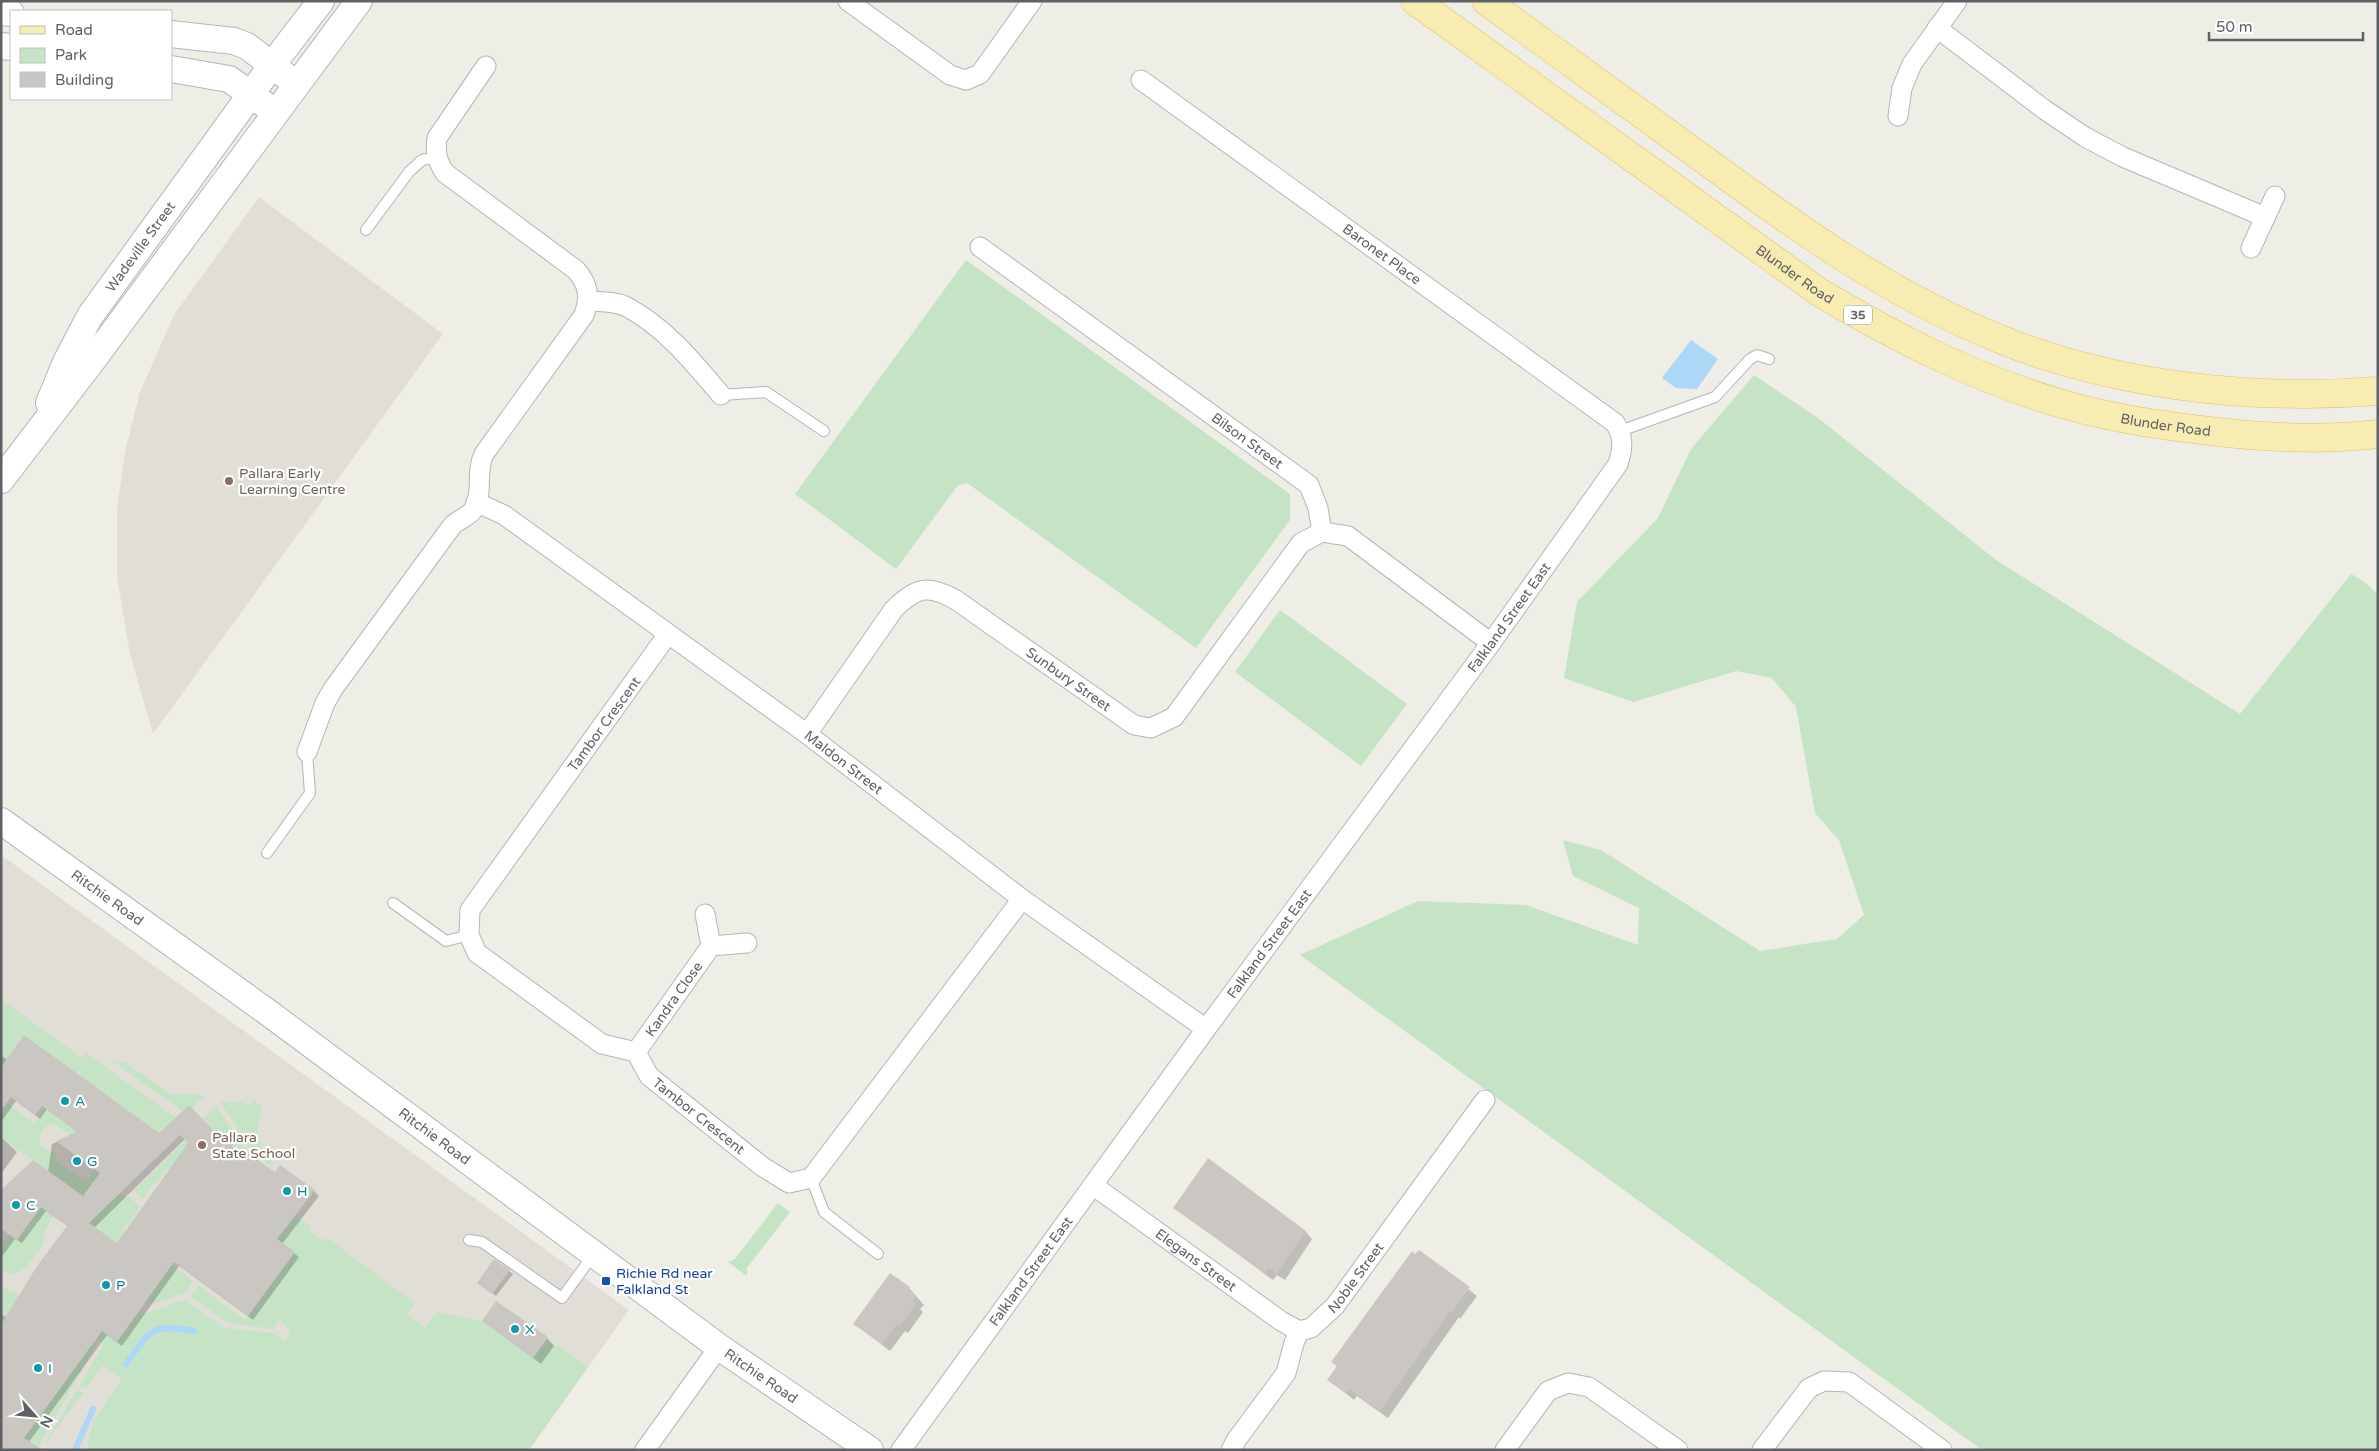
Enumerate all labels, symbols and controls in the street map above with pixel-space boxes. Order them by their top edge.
legend [10,10,172,100]
scale bar [2209,10,2363,42]
text: 50 m [2216,18,2253,36]
text: Road [55,21,93,39]
text: Park [55,46,87,64]
text: Building [55,71,114,89]
street label: Wadeville Street [102,198,180,295]
street label: Baronet Place [1339,220,1424,289]
street label: Blunder Road [1752,241,1837,308]
road number: 35 [1844,306,1872,324]
street label: Bilson Street [1208,409,1287,473]
street label: Blunder Road [2119,410,2212,440]
place label: Pallara Early Learning Centre [239,465,346,498]
marker: Pallara Early Learning Centre [223,475,235,487]
street label: Falkland Street East [1464,559,1555,676]
street label: Sunbury Street [1023,644,1115,715]
street label: Tambor Crescent [564,673,645,775]
street label: Maldon Street [801,727,887,798]
street label: Ritchie Road [68,866,147,929]
street label: Falkland Street East [1224,886,1316,1002]
street label: Kandra Close [642,958,706,1040]
street label: Tambor Crescent [649,1074,749,1158]
place label: A [75,1093,85,1110]
marker: A [59,1095,71,1107]
street label: Ritchie Road [395,1104,474,1169]
place label: Pallara State School [212,1129,295,1162]
marker: Pallara State School [196,1139,208,1151]
place label: G [87,1153,98,1170]
marker: G [71,1155,83,1167]
place label: H [297,1183,308,1200]
marker: H [281,1185,293,1197]
place label: C [26,1197,36,1214]
marker: C [10,1199,22,1211]
street label: Falkland Street East [986,1213,1077,1329]
street label: Elegans Street [1152,1225,1240,1296]
street label: Noble Street [1325,1239,1388,1317]
place label: Richie Rd near Falkland St [616,1265,713,1298]
marker: Richie Rd near Falkland St [600,1275,612,1287]
place label: P [116,1277,125,1294]
marker: P [100,1279,112,1291]
place label: X [525,1321,534,1338]
marker: X [509,1323,521,1335]
street label: Ritchie Road [721,1345,801,1407]
place label: I [48,1360,52,1377]
marker: I [32,1362,44,1374]
north arrow [10,1391,60,1441]
text: N [36,1413,56,1431]

